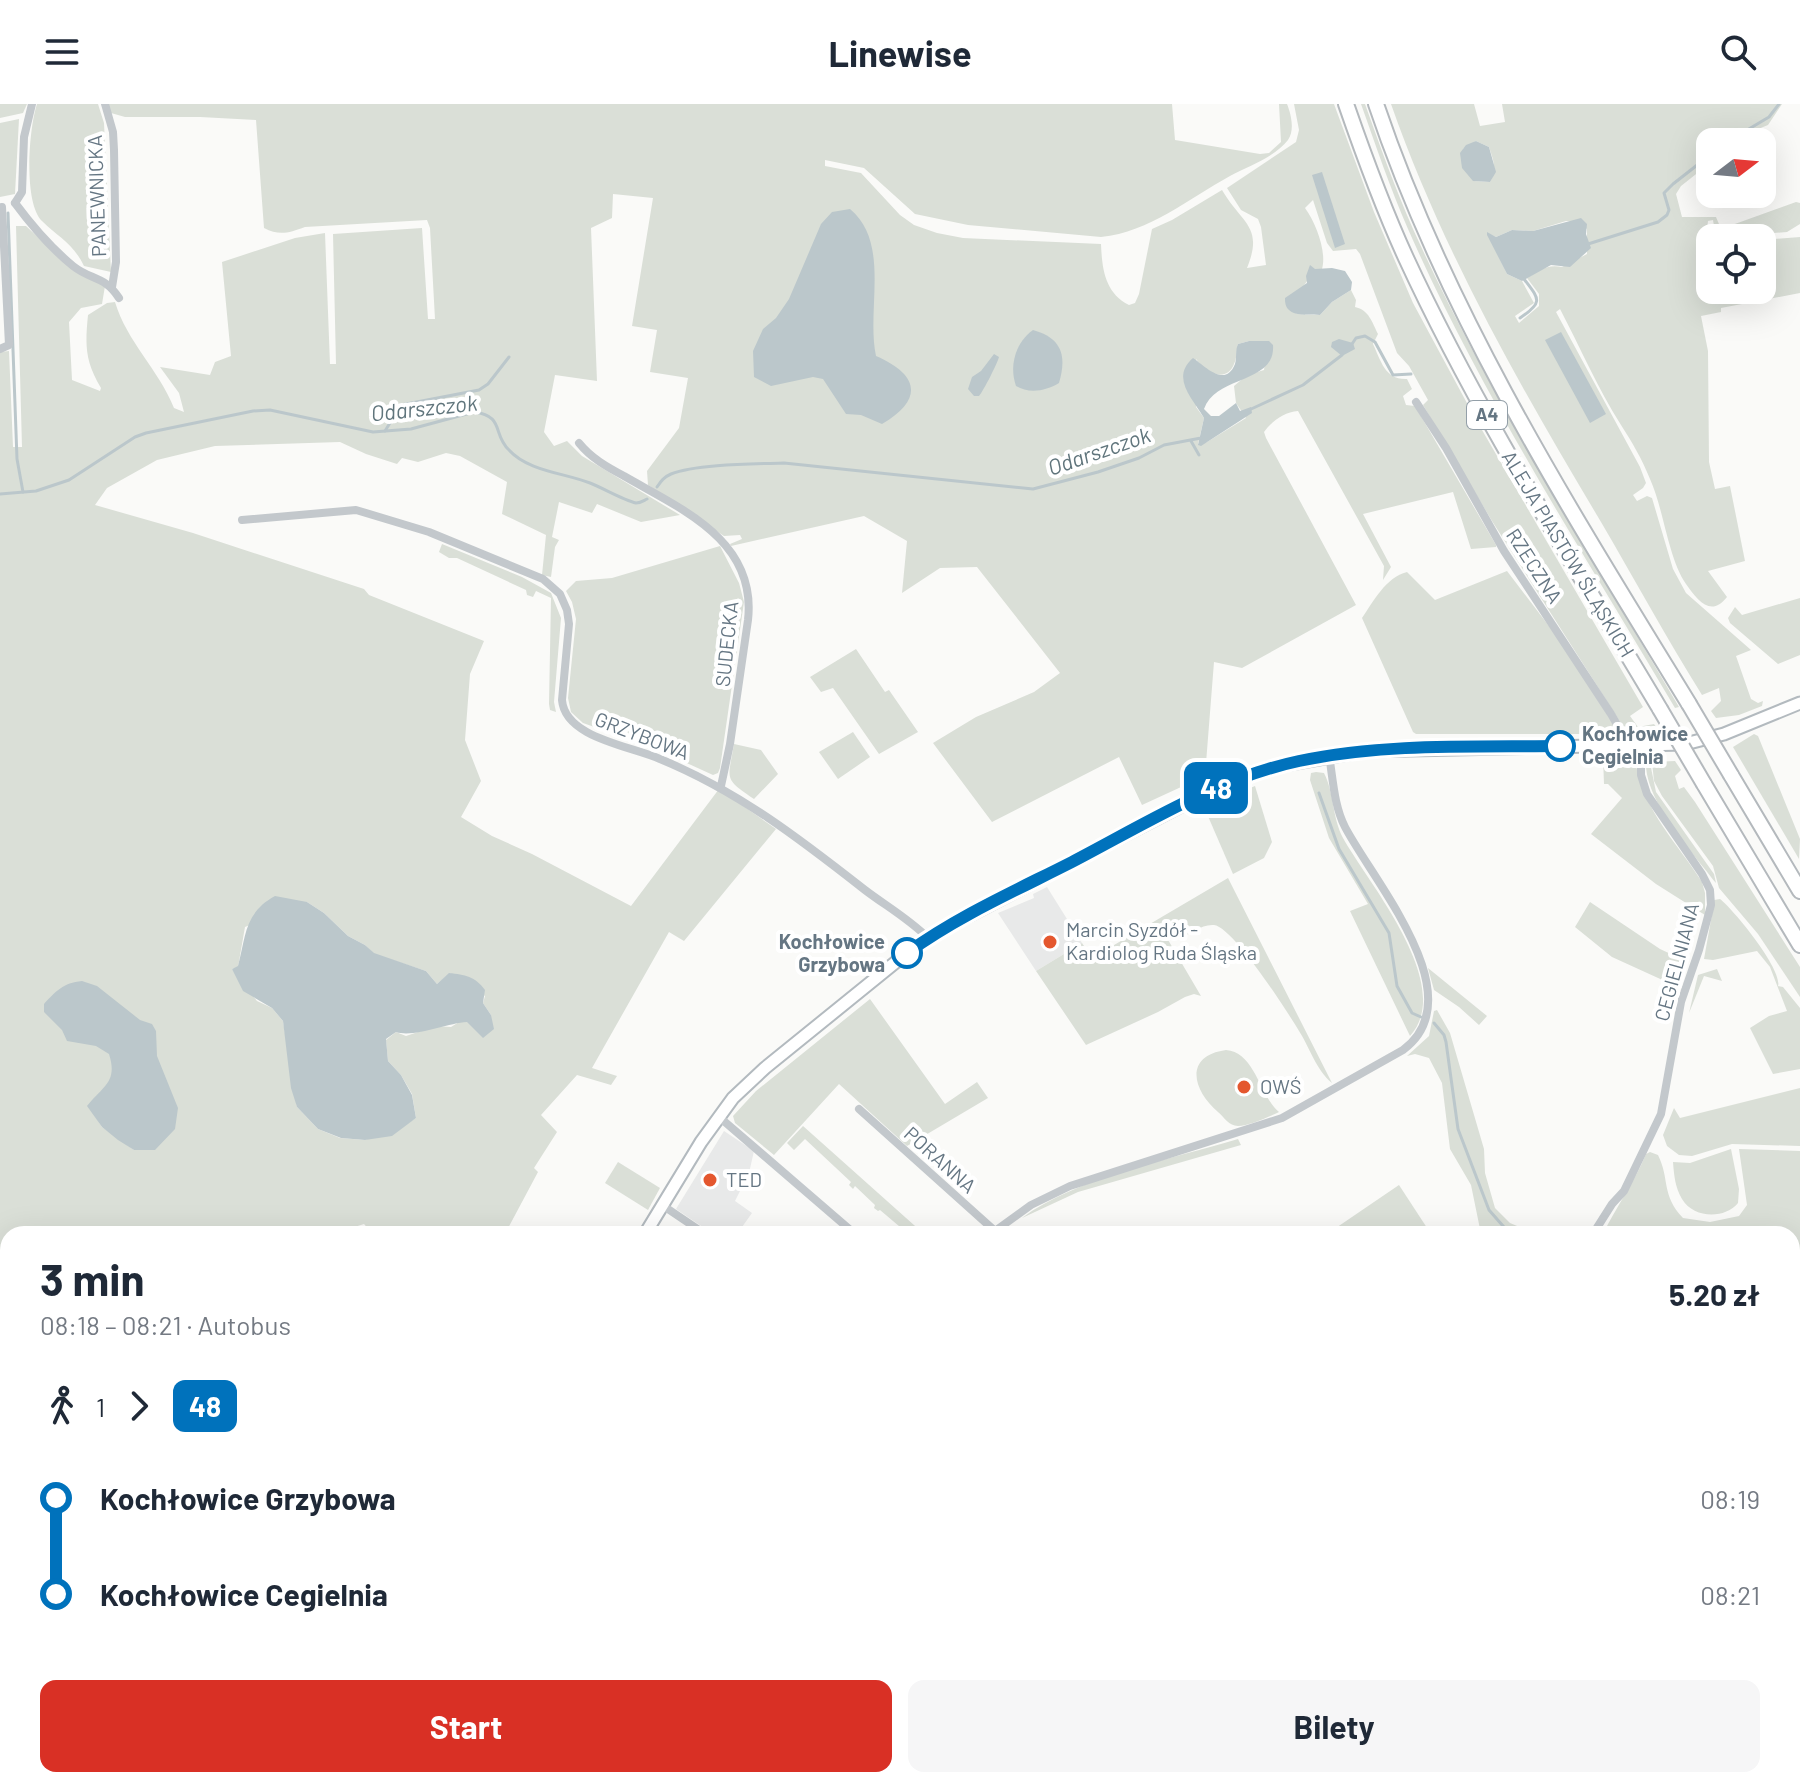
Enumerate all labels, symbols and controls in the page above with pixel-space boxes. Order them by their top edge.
icon: menu [40,30,84,74]
icon: search [1716,30,1760,74]
text: Linewise [828,31,972,74]
north arrow [1696,128,1776,208]
map controls [1696,128,1776,304]
street label: PANEWNICKA [82,135,110,258]
button: locate [1696,224,1776,304]
water label: Odarszczok [369,388,479,426]
road number: A4 [1467,401,1507,429]
water label: Odarszczok [1044,420,1154,480]
street label: ALEJA PIASTÓW ŚLĄSKICH [1498,446,1640,661]
street label: RZECZNA [1502,524,1568,607]
street label: SUDECKA [710,600,742,688]
street label: GRZYBOWA [592,706,693,764]
place label: Kochłowice Cegielnia [1582,721,1688,768]
marker: Kochłowice Cegielnia [1545,731,1575,761]
line badge: 48 [1180,762,1252,814]
text: 48 [1200,771,1232,805]
street label: CEGIELNIANA [1649,900,1703,1024]
place label: Marcin Syzdół - Kardiolog Ruda Śląska [1066,917,1257,964]
place label: Kochłowice Grzybowa [779,929,885,976]
marker: Marcin Syzdół - Kardiolog Ruda Śląska [1041,933,1059,951]
marker: Kochłowice Grzybowa [892,938,922,968]
place label: OWŚ [1260,1074,1301,1098]
marker: OWŚ [1235,1078,1253,1096]
street label: PORANNA [900,1121,982,1198]
place label: TED [726,1167,762,1191]
marker: TED [701,1171,719,1189]
text: 3 min [40,1252,145,1305]
text: 5.20 zł [1669,1276,1760,1312]
text: 08:18 – 08:21 · Autobus [40,1309,291,1340]
icon: walk [40,1384,84,1428]
icon: forward [117,1384,161,1428]
text: 48 [189,1389,221,1423]
text: 1 [96,1391,105,1422]
text: Kochłowice Grzybowa [100,1480,396,1516]
text: 08:19 [1700,1483,1760,1514]
text: Kochłowice Cegielnia [100,1576,388,1612]
text: 08:21 [1700,1579,1760,1610]
button: Start [40,1680,892,1772]
button: Bilety [908,1680,1760,1772]

